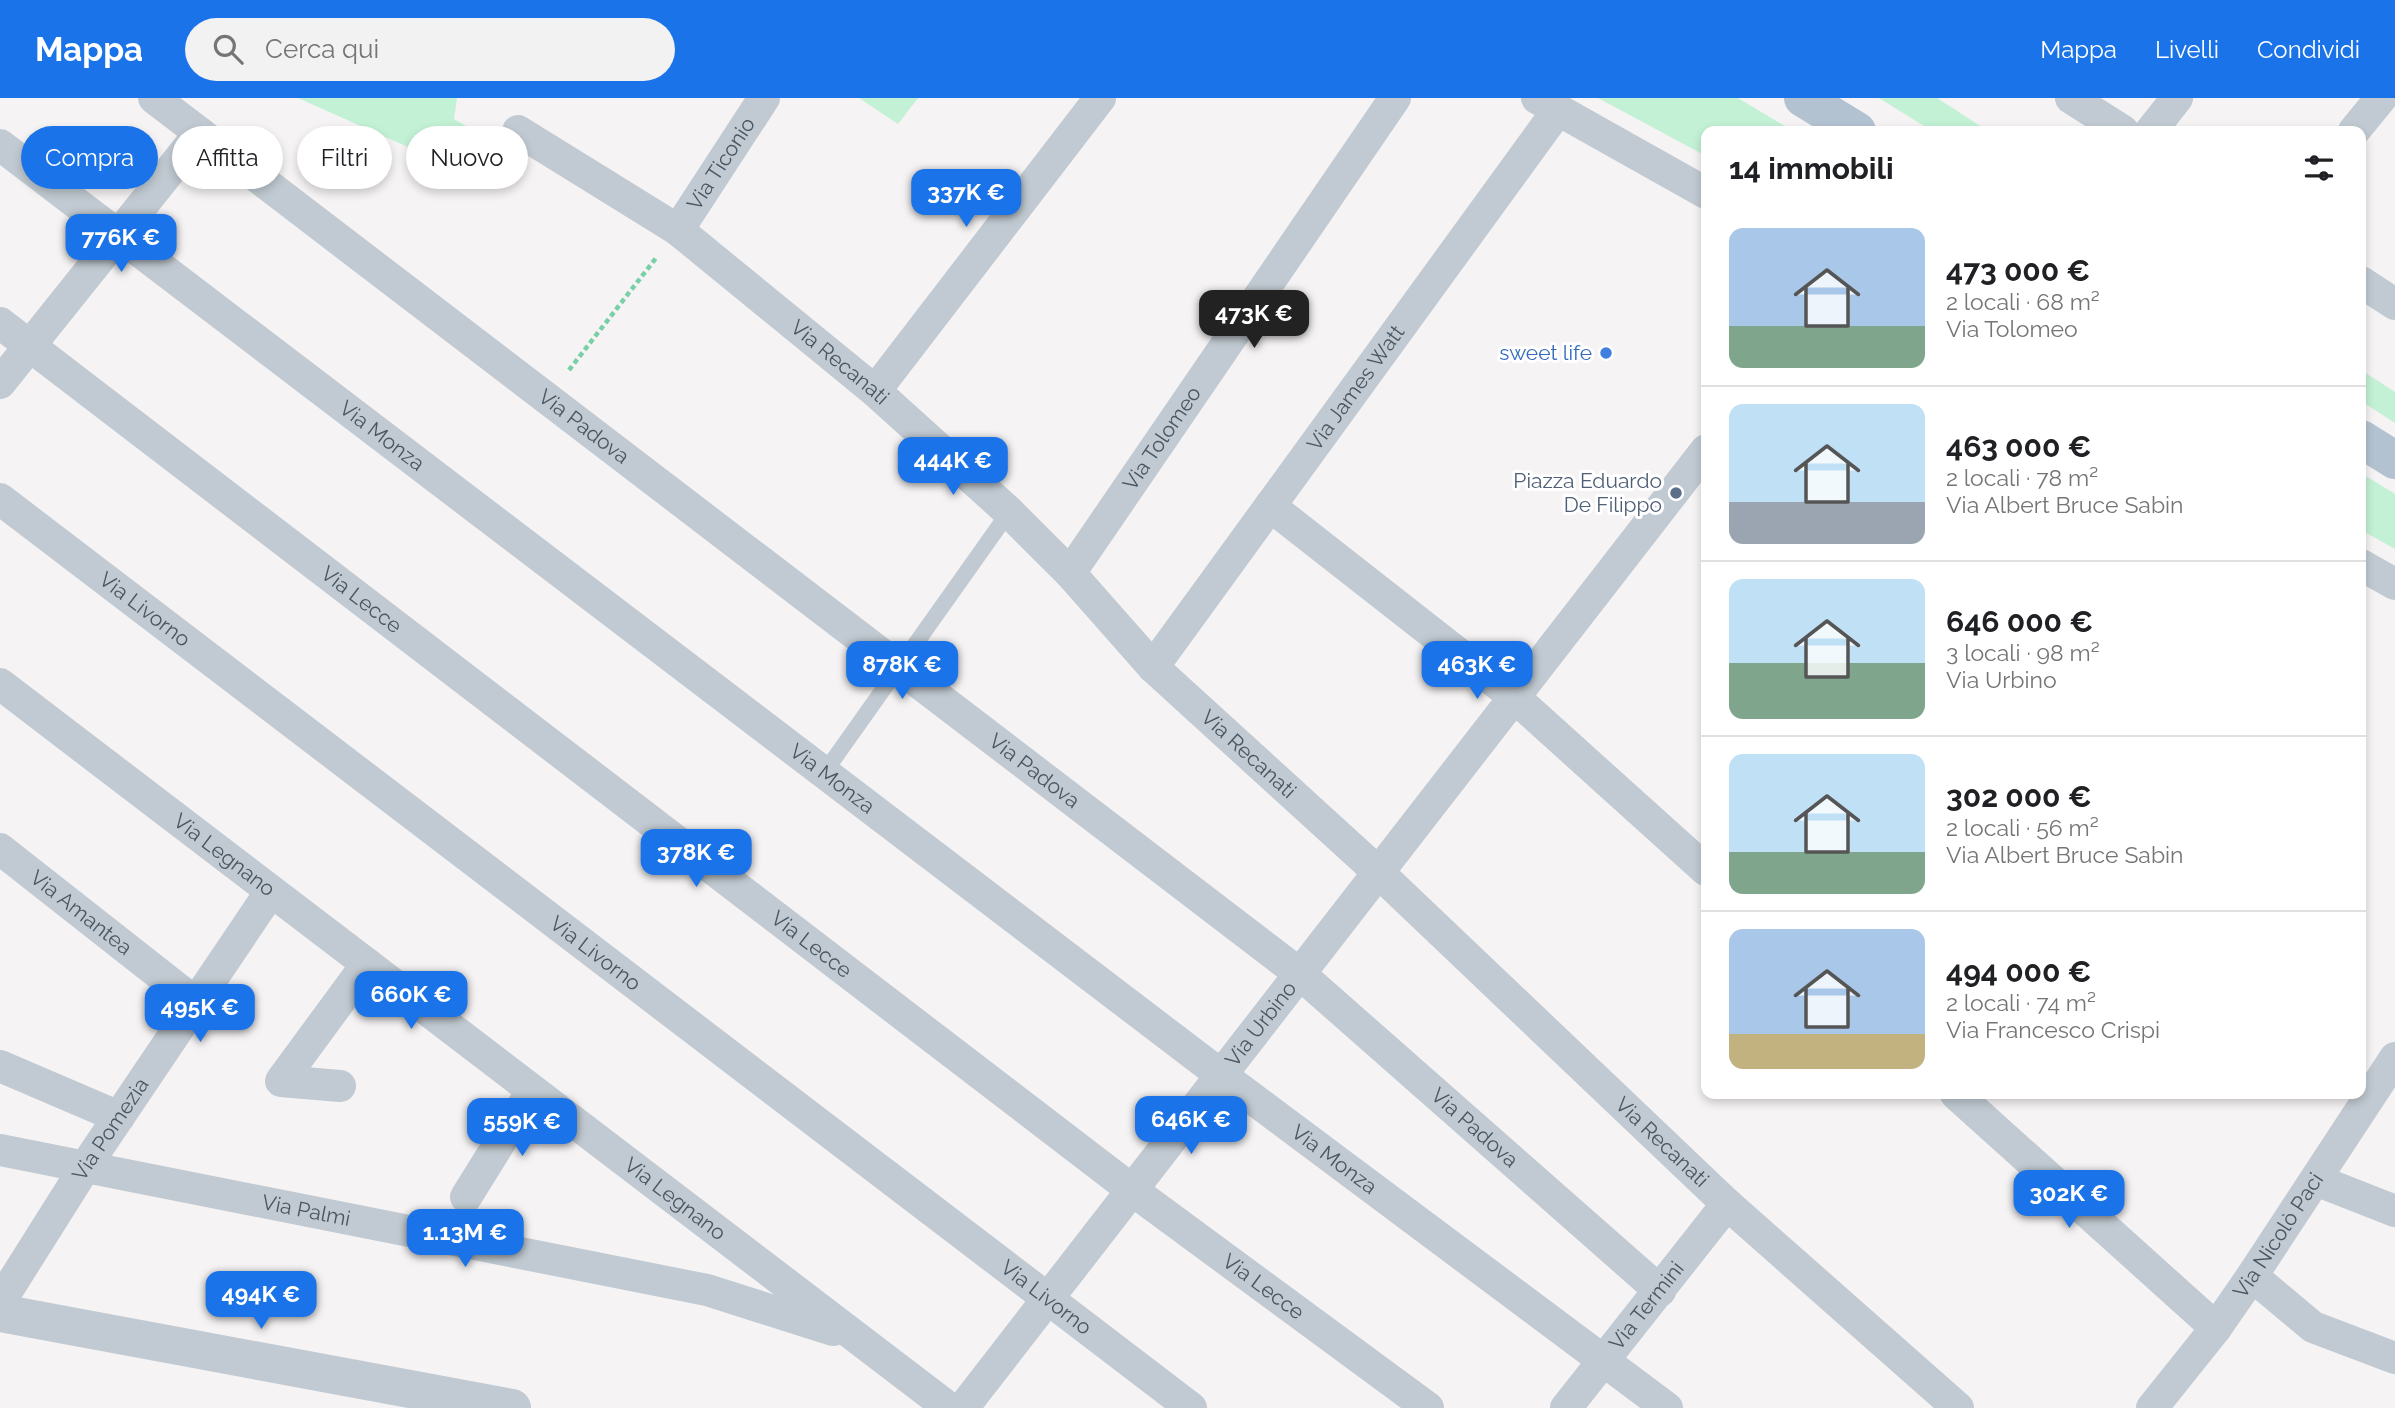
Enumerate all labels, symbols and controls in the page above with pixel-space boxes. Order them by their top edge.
search box [185,18,675,81]
text: Mappa [35,30,143,69]
icon: search [209,30,247,68]
text: Cerca qui [265,34,379,64]
text: Mappa [2040,35,2117,64]
text: Livelli [2155,35,2219,64]
text: Condividi [2257,35,2360,64]
street label: Via Ticonio [681,112,760,215]
chip: Compra [21,126,158,189]
chip: Affitta [172,126,283,189]
chip: Filtri [297,126,392,189]
chip: Nuovo [406,126,528,189]
icon: filters [2300,149,2338,187]
text: 14 immobili [1729,151,1894,186]
pin: 337K € [909,170,1023,229]
text: 337K € [927,178,1005,205]
pin: 776K € [64,214,178,274]
text: 776K € [82,223,160,250]
text: 473 000 € [1946,253,2090,288]
icon: home [1785,256,1869,340]
text: 2 locali · 68 m² [1946,288,2100,315]
pin: 473K € [1197,290,1311,350]
text: 473K € [1215,299,1293,326]
street label: Via Recanati [786,314,894,409]
text: Via Tolomeo [1946,315,2078,342]
street label: Via James Watt [1301,320,1409,455]
place label: sweet life [1499,340,1592,365]
marker: sweet life [1598,345,1614,361]
street label: Via Tolomeo [1117,381,1206,495]
street label: Via Padova [534,384,634,469]
street label: Via Monza [335,395,430,476]
text: 463 000 € [1946,429,2092,464]
icon: home [1785,432,1869,516]
pin: 444K € [896,438,1010,497]
text: 444K € [914,446,992,473]
text: 2 locali · 78 m² [1946,464,2098,491]
place label: Piazza Eduardo De Filippo [1513,468,1662,517]
marker: Piazza Eduardo De Filippo [1668,485,1684,501]
text: Via Albert Bruce Sabin [1946,491,2184,518]
street label: Via Lecce [316,560,407,638]
street label: Via Livorno [94,566,195,652]
text: 646 000 € [1946,604,2093,639]
icon: home [1785,607,1869,691]
text: 3 locali · 98 m² [1946,639,2100,666]
pin: 878K € [845,642,959,701]
pin: 463K € [1420,642,1534,701]
text: 878K € [862,650,942,677]
text: 463K € [1438,650,1516,677]
text: Via Urbino [1946,666,2057,693]
street label: Via Recanati [1196,704,1301,803]
street label: Via Padova [984,728,1085,813]
street label: Via Monza [785,738,880,819]
text: 302 000 € [1946,779,2092,814]
icon: home [1785,782,1869,866]
street label: Via Legnano [169,808,280,901]
text: 2 locali · 56 m² [1946,814,2099,841]
pin: 378K € [639,830,753,889]
text: 378K € [657,838,735,865]
text: Via Albert Bruce Sabin [1946,841,2184,868]
street label: Via Amantea [25,864,137,960]
street label: Via Lecce [766,905,857,983]
street label: Via Livorno [545,910,646,996]
text: 494 000 € [1946,954,2092,989]
icon: home [1785,957,1869,1041]
pin: 660K € [354,972,468,1031]
street label: Via Urbino [1220,976,1301,1071]
text: 660K € [370,980,452,1007]
pin: 495K € [143,984,257,1044]
text: 2 locali · 74 m² [1946,989,2096,1016]
text: 495K € [161,993,239,1020]
text: Via Francesco Crispi [1946,1016,2160,1043]
street label: Via Pomezia [67,1073,154,1185]
street label: Via Padova [1426,1082,1524,1172]
street label: Via Recanati [1610,1091,1714,1192]
pin: 646K € [1134,1096,1248,1156]
pin: 559K € [465,1098,579,1158]
text: 646K € [1151,1105,1231,1132]
text: 559K € [483,1107,561,1134]
street label: Via Monza [1287,1119,1382,1199]
street label: Via Legnano [619,1152,731,1245]
street label: Via Nicolò Paci [2228,1168,2328,1303]
pin: 302K € [2012,1170,2126,1230]
text: 302K € [2030,1179,2108,1206]
street label: Via Palmi [260,1189,353,1231]
pin: 1.13M € [400,1210,530,1269]
text: 1.13M € [423,1218,507,1245]
street label: Via Lecce [1218,1248,1309,1325]
street label: Via Livorno [996,1254,1097,1340]
street label: Via Termini [1604,1256,1689,1355]
pin: 494K € [204,1272,318,1331]
text: 494K € [222,1280,300,1307]

